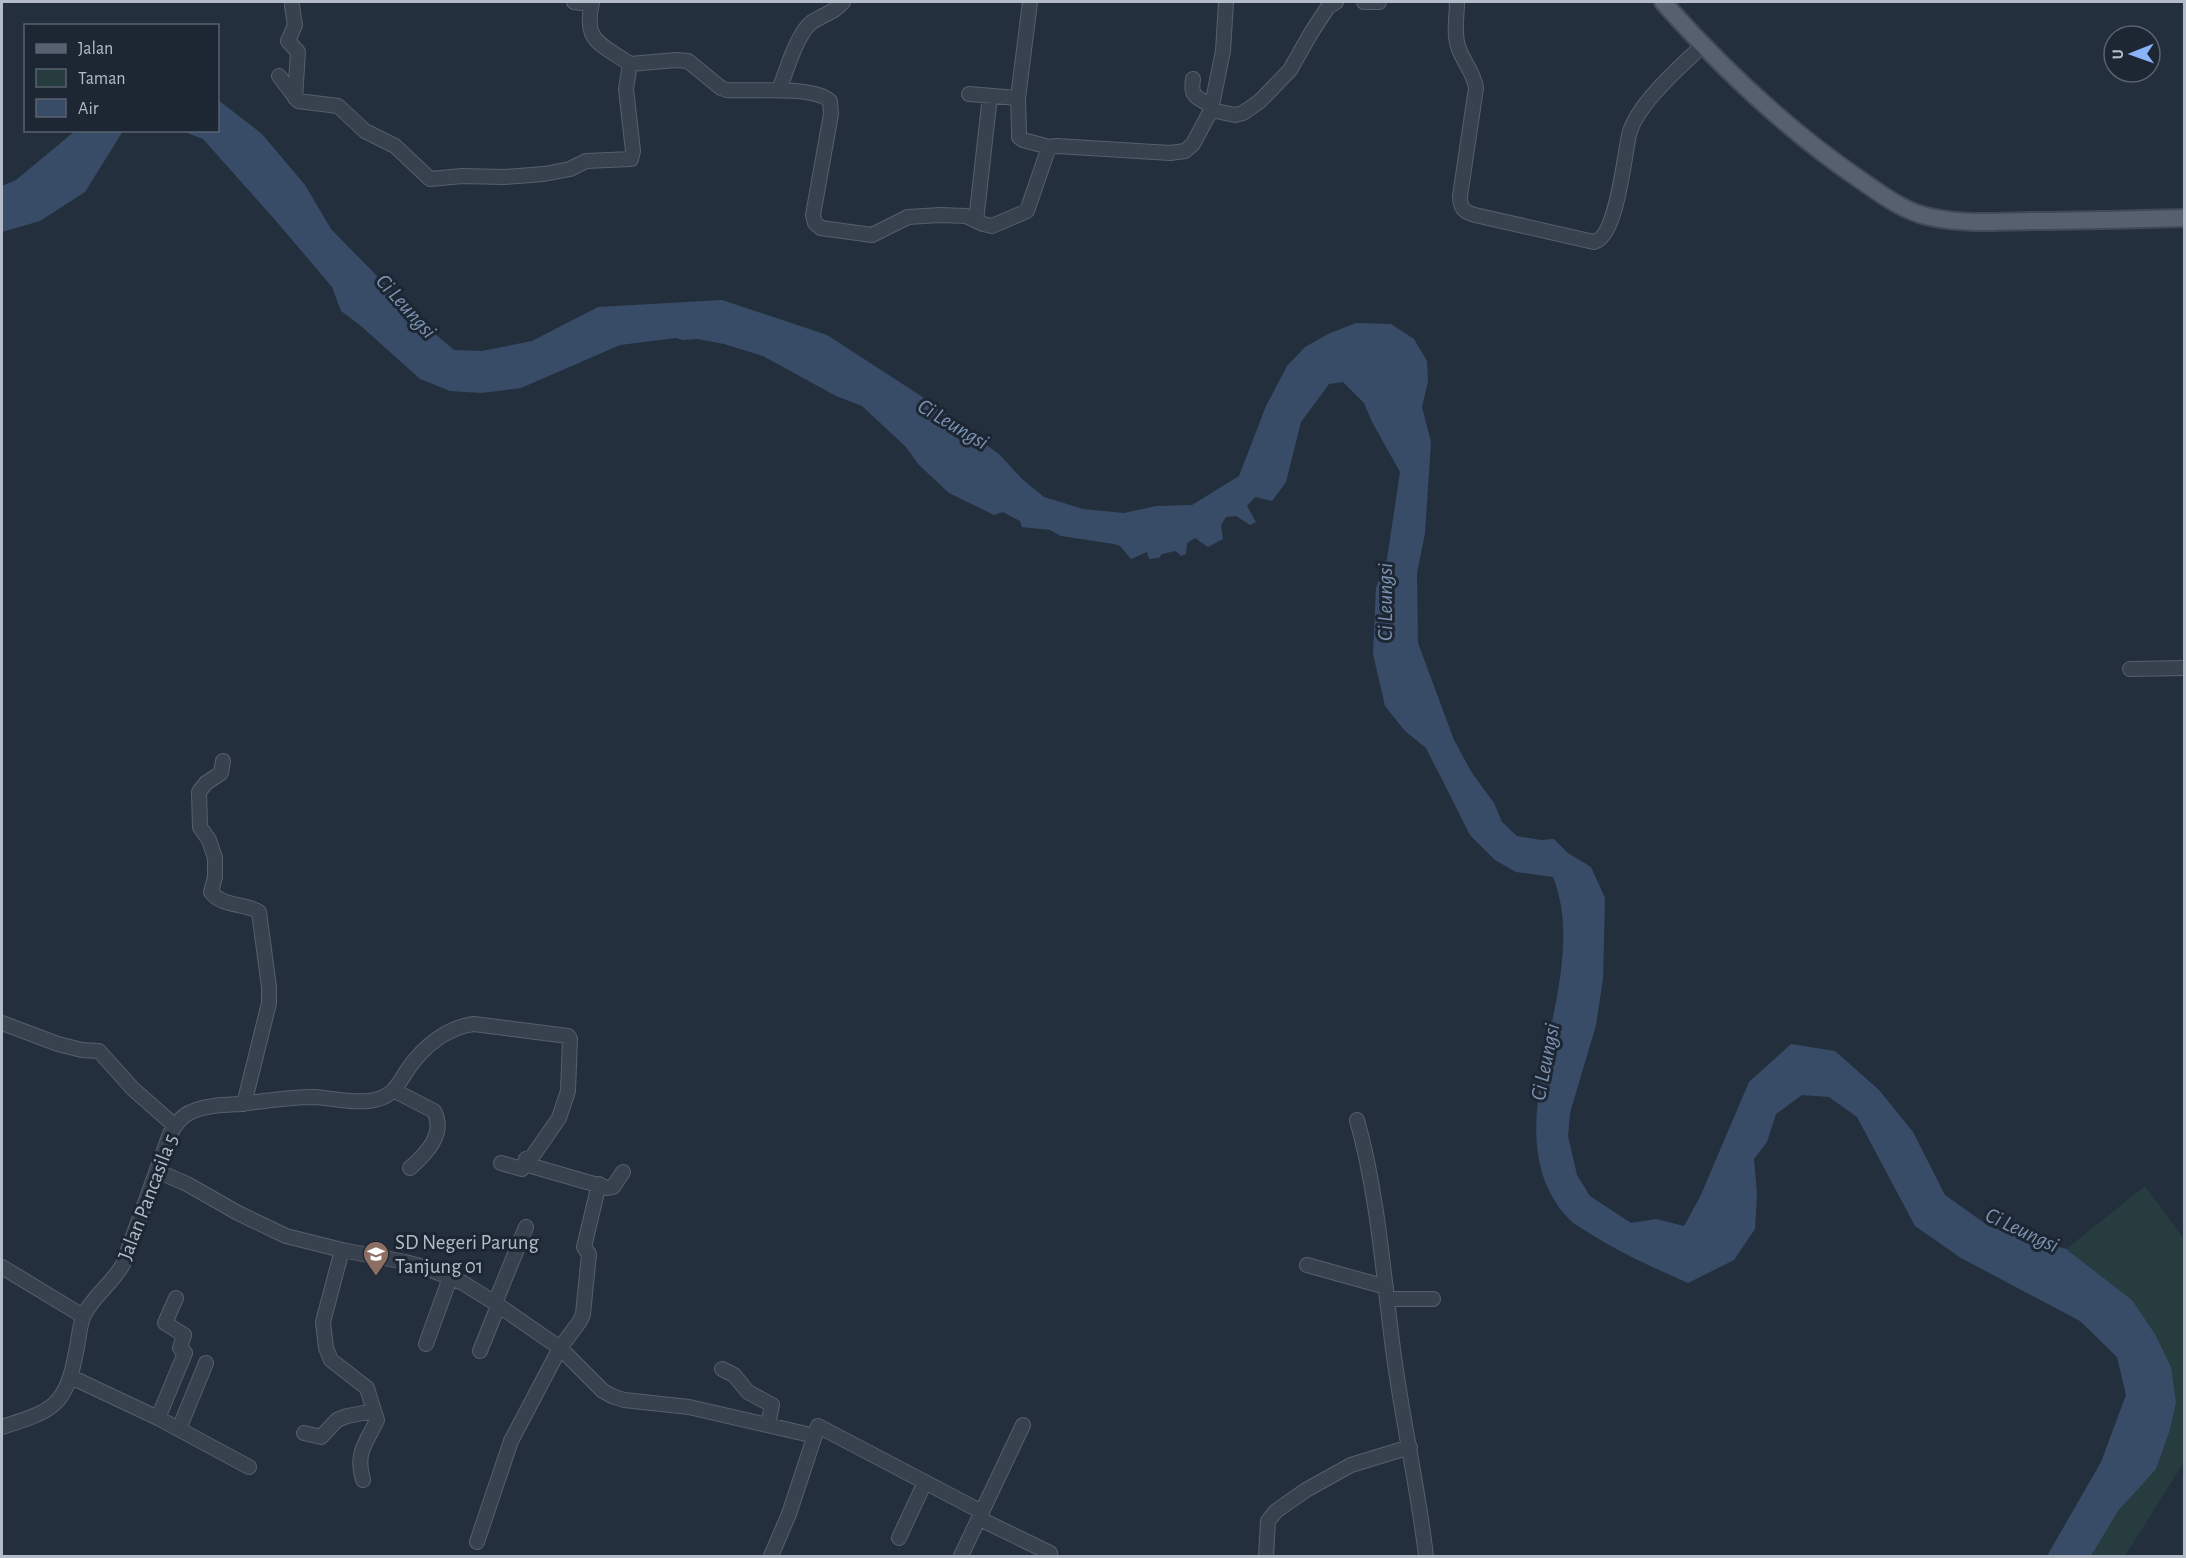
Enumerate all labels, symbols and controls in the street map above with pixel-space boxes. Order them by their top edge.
legend [24,24,219,132]
north arrow [2102,24,2162,84]
text: Jalan [78,40,113,58]
text: U [2110,49,2126,59]
text: Taman [78,70,126,88]
text: Air [78,100,99,118]
water label: Ci Leungsi [372,270,440,342]
water label: Ci Leungsi [914,394,992,454]
water label: Ci Leungsi [1374,563,1396,641]
water label: Ci Leungsi [1527,1021,1563,1102]
street label: Jalan Pancasila 5 [114,1131,182,1263]
water label: Ci Leungsi [1982,1204,2062,1257]
place label: SD Negeri Parung Tanjung 01 [395,1232,540,1277]
school or university icon: SD Negeri Parung Tanjung 01 [361,1239,391,1277]

